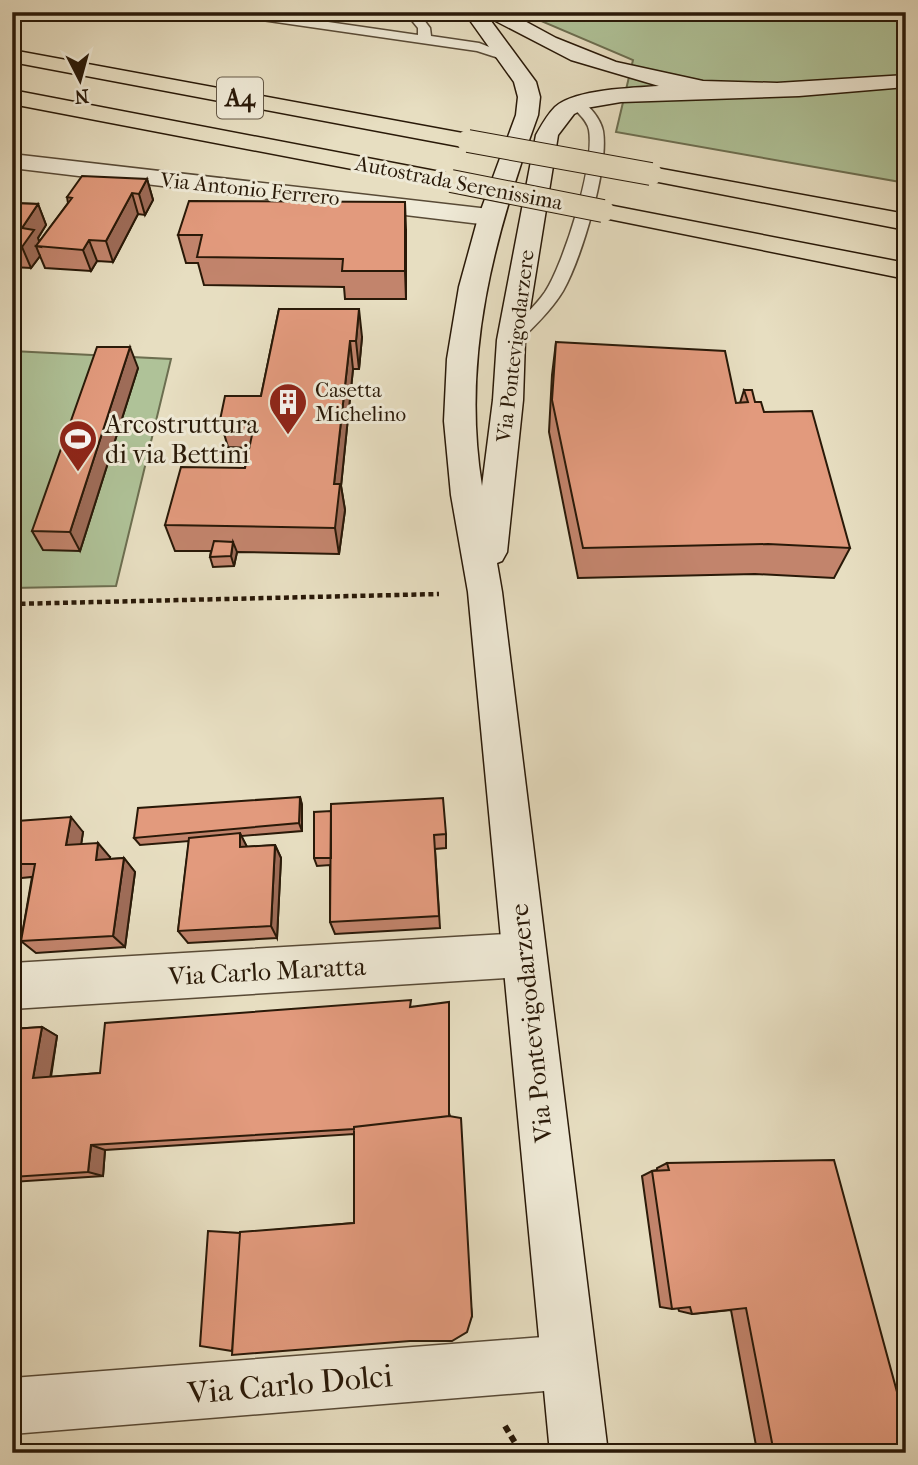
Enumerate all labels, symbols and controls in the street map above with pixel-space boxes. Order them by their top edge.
north arrow [46,46,116,116]
road number: A4 [217,78,263,118]
text: N [73,84,90,108]
street label: Autostrada Serenissima [352,151,565,215]
street label: Via Antonio Ferrero [158,168,341,210]
street label: Via Pontevigodarzere [491,248,539,445]
place label: Casetta Michelino [315,378,406,426]
building icon: Casetta Michelino [267,381,309,436]
place label: Arcostruttura di via Bettini [104,409,259,470]
sports icon: Arcostruttura di via Bettini [57,418,99,473]
street label: Via Pontevigodarzere [504,902,560,1145]
street label: Via Carlo Maratta [166,951,368,992]
street label: Via Carlo Dolci [185,1357,395,1412]

